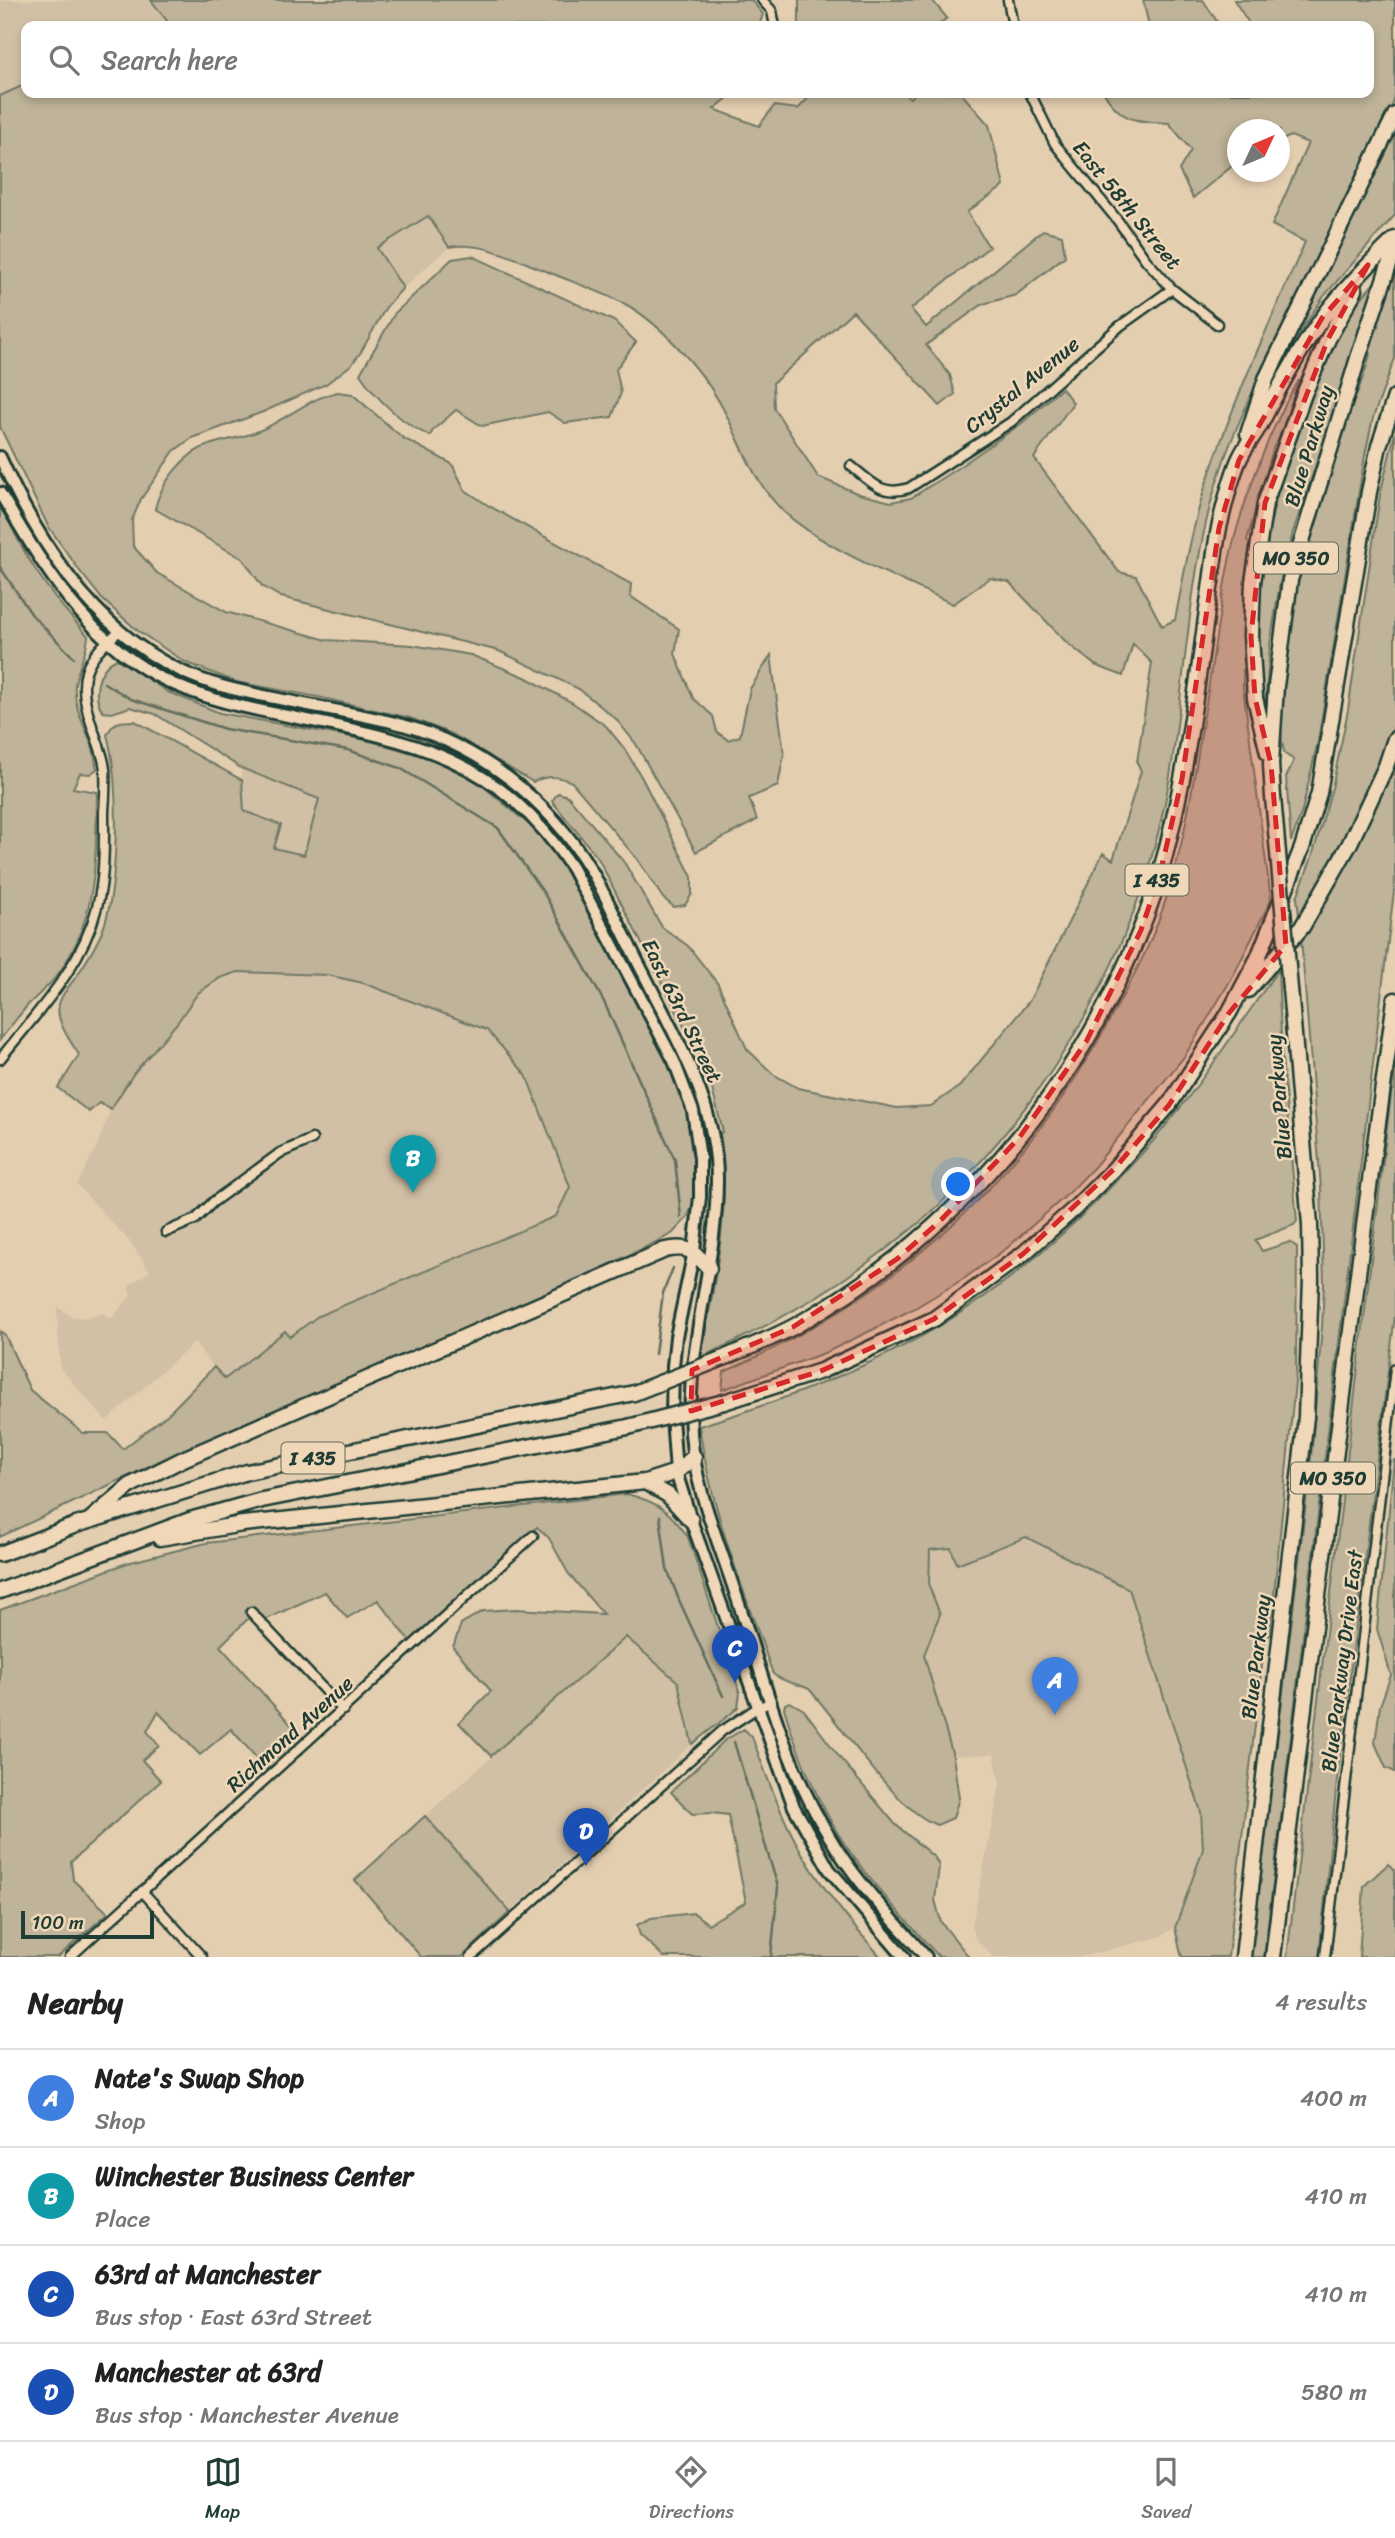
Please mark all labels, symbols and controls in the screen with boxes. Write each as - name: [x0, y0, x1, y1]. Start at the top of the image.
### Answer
- search box: [21, 21, 1374, 98]
- text: Search here: [101, 37, 238, 83]
- icon: search: [45, 41, 83, 79]
- north arrow: [1227, 119, 1290, 182]
- street label: East 58th Street: [1062, 131, 1192, 279]
- street label: Crystal Avenue: [956, 326, 1089, 444]
- street label: Blue Parkway: [1273, 380, 1346, 511]
- road number: MO 350: [1254, 542, 1338, 573]
- road number: I 435: [1126, 864, 1188, 895]
- street label: East 63rd Street: [631, 932, 733, 1090]
- street label: Blue Parkway: [1255, 1033, 1303, 1161]
- pin: B: [390, 1135, 436, 1193]
- your location: [941, 1167, 975, 1201]
- road number: I 435: [282, 1442, 344, 1474]
- road number: MO 350: [1291, 1462, 1375, 1494]
- street label: Blue Parkway Drive East: [1310, 1546, 1375, 1774]
- street label: Blue Parkway: [1230, 1592, 1283, 1722]
- pin: C: [712, 1625, 758, 1683]
- pin: A: [1032, 1657, 1078, 1715]
- street label: Richmond Avenue: [217, 1666, 363, 1802]
- pin: D: [563, 1808, 609, 1866]
- text: 100 m: [32, 1906, 84, 1939]
- scale bar: [21, 1908, 154, 1940]
- text: Nearby: [28, 1976, 123, 2030]
- text: 4 results: [1275, 1982, 1367, 2023]
- text: Nate's Swap Shop: [95, 2055, 304, 2101]
- text: A: [43, 2078, 59, 2119]
- text: 400 m: [1300, 2078, 1367, 2119]
- text: Shop: [95, 2101, 145, 2142]
- text: Winchester Business Center: [95, 2153, 413, 2199]
- text: B: [44, 2176, 58, 2217]
- text: 410 m: [1305, 2176, 1367, 2217]
- text: Place: [95, 2199, 150, 2240]
- text: 63rd at Manchester: [95, 2251, 320, 2297]
- text: C: [44, 2274, 58, 2315]
- text: 410 m: [1305, 2274, 1367, 2315]
- text: Bus stop · East 63rd Street: [95, 2297, 372, 2338]
- text: Manchester at 63rd: [95, 2349, 321, 2395]
- text: D: [44, 2372, 58, 2413]
- text: 580 m: [1301, 2372, 1367, 2413]
- text: Bus stop · Manchester Avenue: [95, 2395, 399, 2436]
- tab: Map: [204, 2453, 242, 2528]
- tab: Directions: [649, 2453, 734, 2528]
- tab: Saved: [1141, 2453, 1191, 2528]

